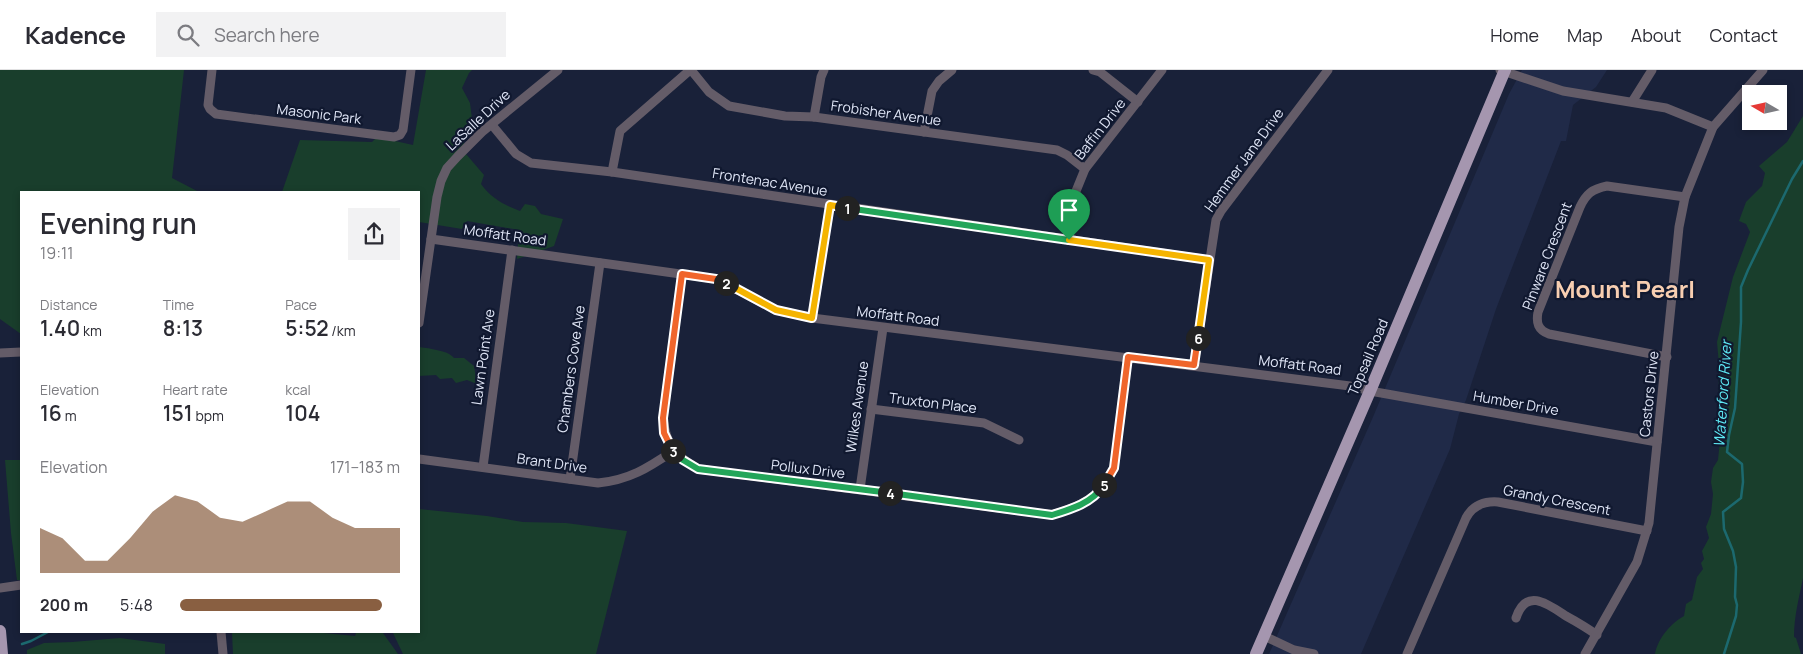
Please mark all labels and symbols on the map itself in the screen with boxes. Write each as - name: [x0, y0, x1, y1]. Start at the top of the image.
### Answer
- street label: LaSalle Drive: [441, 85, 514, 154]
- north arrow: [1742, 85, 1788, 130]
- street label: Baffin Drive: [1070, 94, 1130, 163]
- street label: Frobisher Avenue: [830, 95, 943, 130]
- street label: Masonic Park: [276, 99, 364, 128]
- street label: Hemmer Jane Drive: [1200, 104, 1288, 215]
- street label: Frontenac Avenue: [711, 163, 829, 200]
- pin: [1048, 189, 1090, 240]
- pin: 1: [834, 196, 860, 220]
- street label: Pinware Crescent: [1517, 199, 1576, 312]
- street label: Moffatt Road: [463, 219, 548, 250]
- pin: 2: [714, 270, 738, 296]
- district label: Mount Pearl: [1555, 272, 1695, 305]
- street label: Moffatt Road: [856, 301, 941, 330]
- street label: Chambers Cove Ave: [552, 304, 589, 434]
- street label: Lawn Point Ave: [466, 308, 499, 406]
- street label: Topsail Road: [1343, 316, 1392, 398]
- pin: 6: [1186, 326, 1210, 350]
- water label: Waterford River: [1708, 337, 1737, 448]
- street label: Moffatt Road: [1258, 350, 1343, 379]
- street label: Castors Drive: [1635, 350, 1662, 438]
- street label: Wilkes Avenue: [841, 360, 872, 454]
- street label: Humber Drive: [1472, 386, 1560, 419]
- street label: Truxton Place: [888, 388, 978, 417]
- pin: 3: [660, 438, 686, 464]
- street label: Brant Drive: [516, 448, 588, 477]
- street label: Pollux Drive: [770, 455, 846, 482]
- pin: 5: [1092, 472, 1116, 498]
- pin: 4: [878, 480, 902, 506]
- street label: Grandy Crescent: [1502, 480, 1613, 519]

